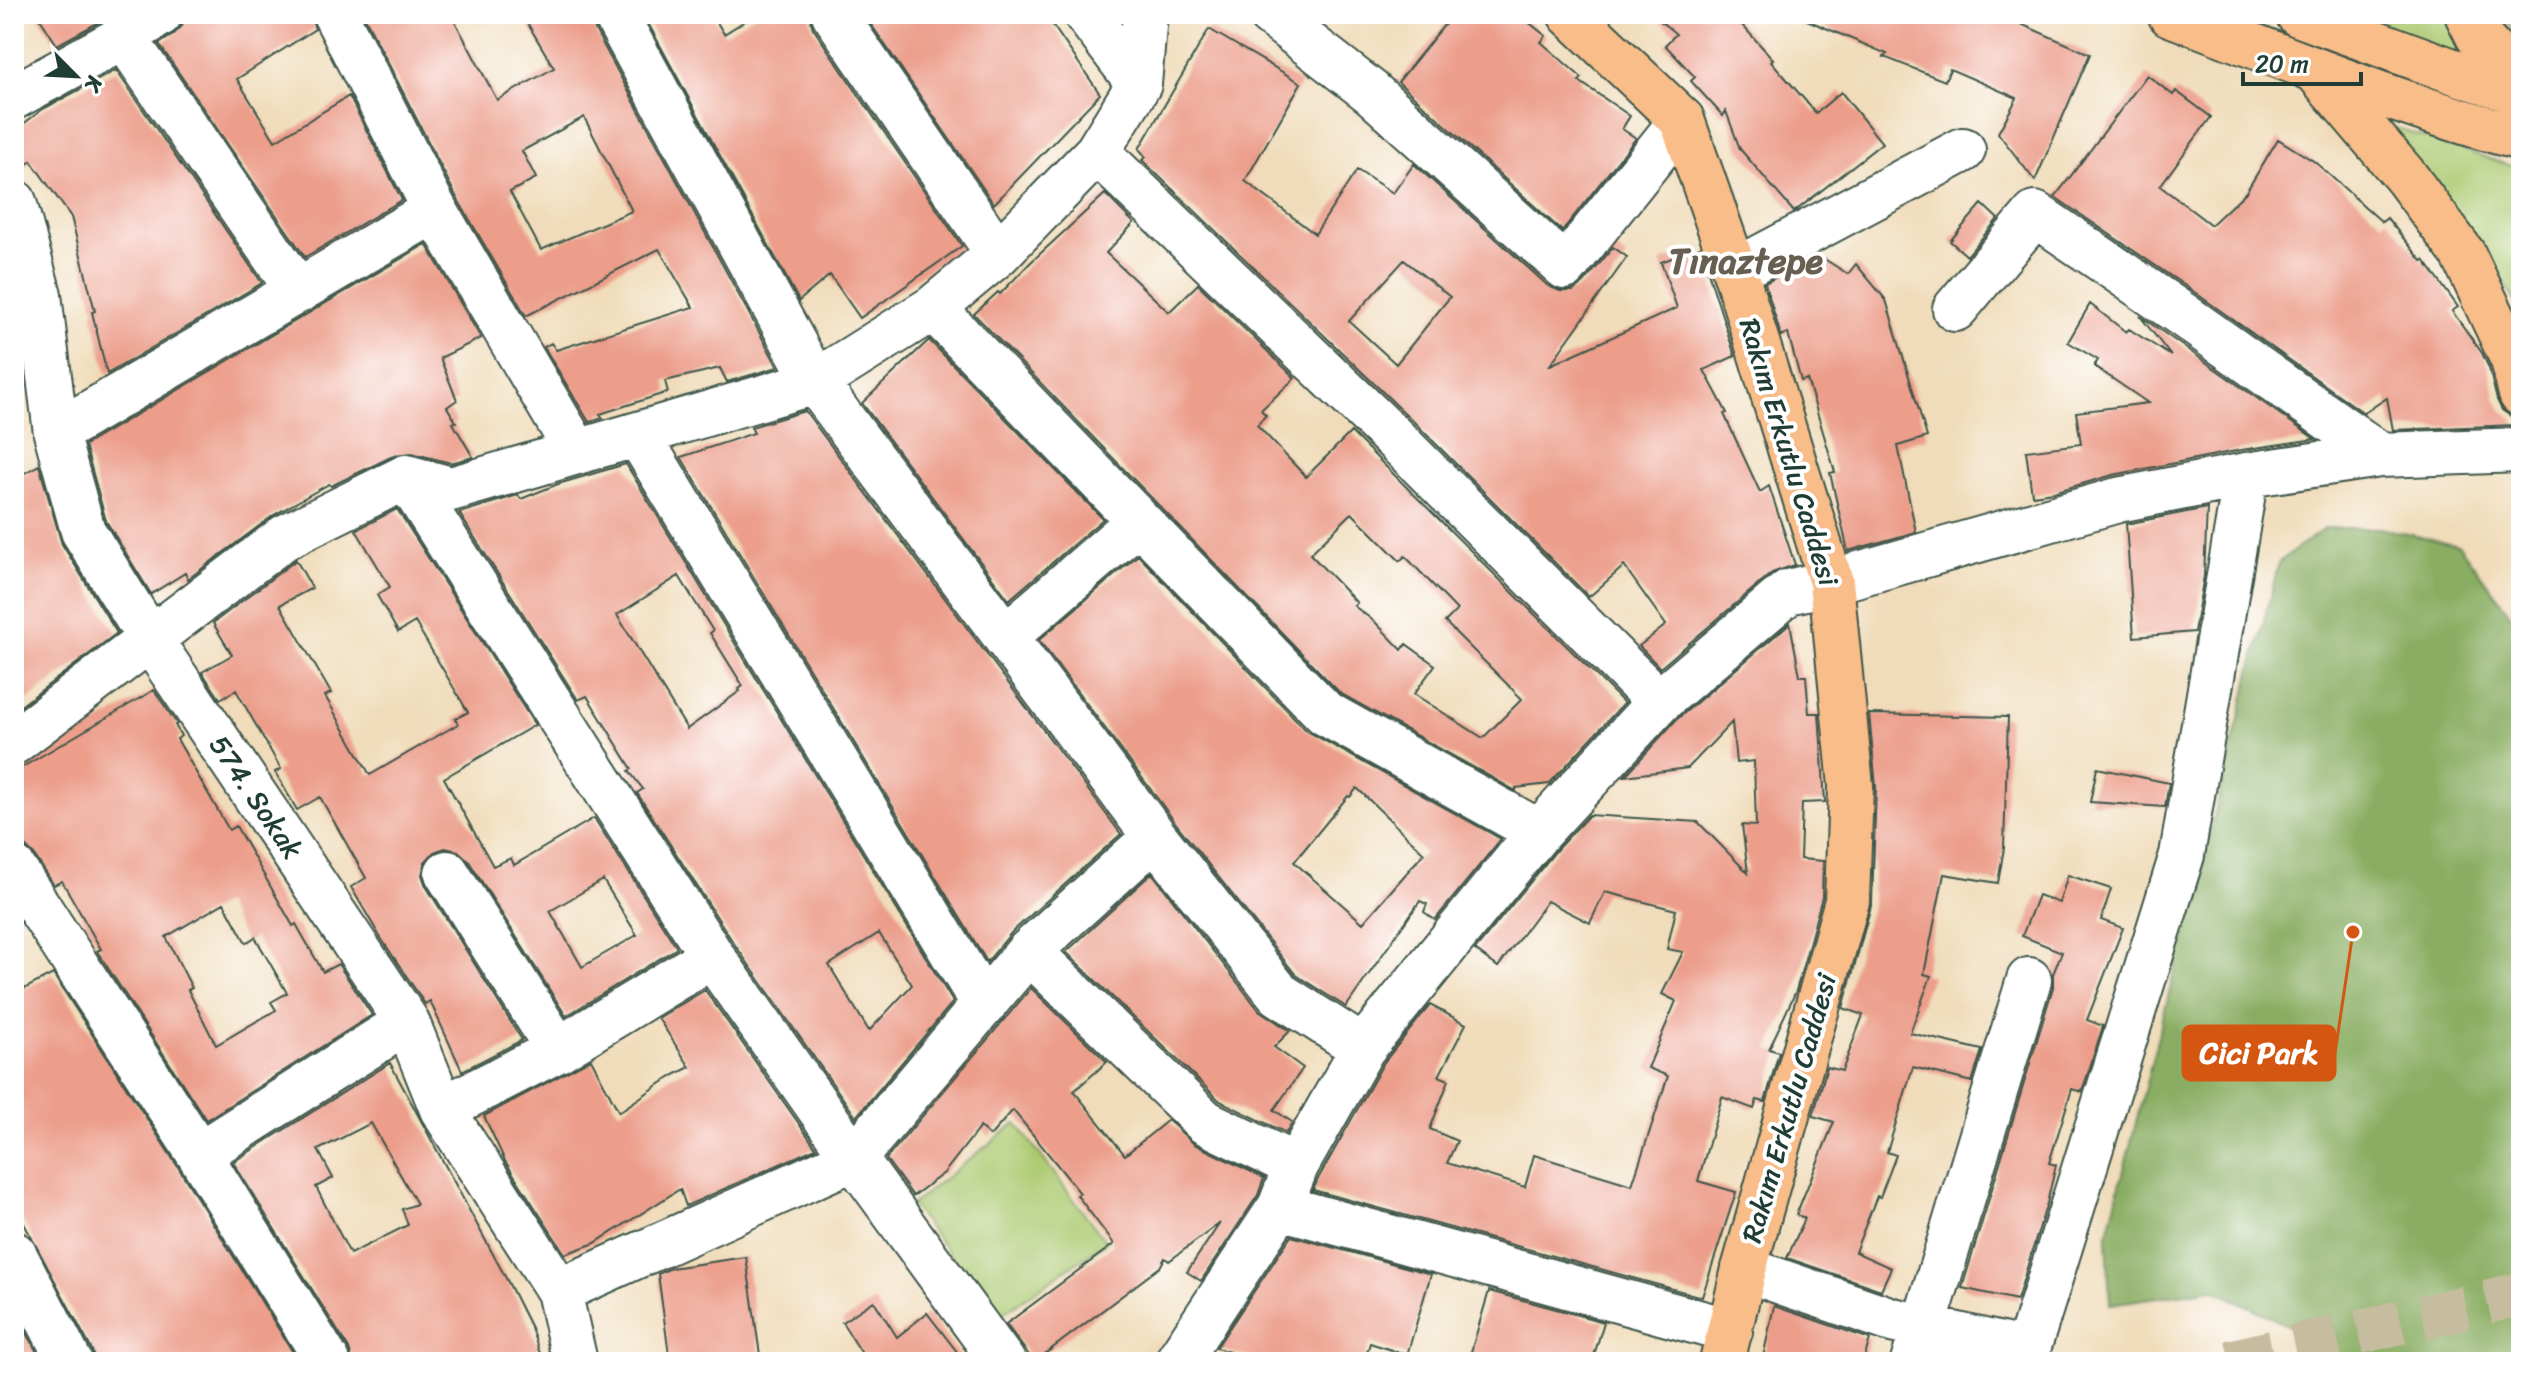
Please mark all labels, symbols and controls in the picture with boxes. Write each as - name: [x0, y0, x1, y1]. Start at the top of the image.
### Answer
- north arrow: [36, 36, 116, 116]
- scale bar: [2243, 36, 2361, 86]
- text: 20 m: [2255, 43, 2309, 85]
- text: K: [73, 69, 115, 99]
- district label: Tınaztepe: [1669, 229, 1824, 293]
- street label: Rakım Erkutlu Caddesi: [1725, 312, 1853, 593]
- street label: 574. Sokak: [196, 724, 316, 870]
- street label: Rakım Erkutlu Caddesi: [1727, 966, 1851, 1248]
- callout: Cici Park: [2183, 1026, 2335, 1080]
- text: Cici Park: [2199, 1026, 2319, 1080]

